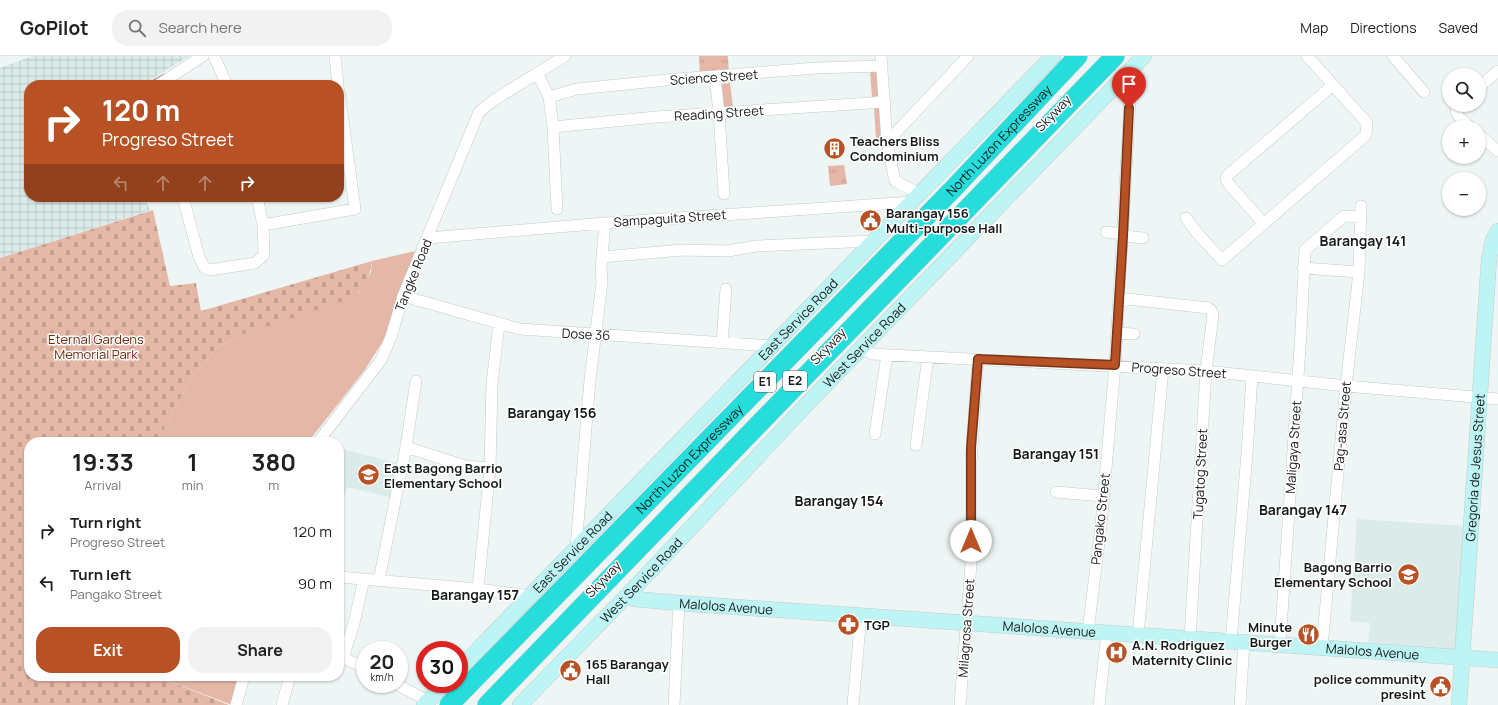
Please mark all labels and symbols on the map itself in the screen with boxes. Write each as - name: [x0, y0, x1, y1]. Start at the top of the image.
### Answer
- street label: Science Street: [669, 65, 759, 89]
- pin: [1112, 67, 1146, 108]
- street label: North Luzon Expressway: [942, 81, 1056, 200]
- street label: Skyway: [1031, 91, 1075, 135]
- street label: Reading Street: [674, 101, 764, 125]
- place label: Teachers Bliss Condominium: [850, 132, 940, 165]
- building icon: Teachers Bliss Condominium: [821, 135, 847, 161]
- place label: Barangay 156 Multi-purpose Hall: [886, 204, 1002, 237]
- street label: Sampaguita Street: [613, 205, 727, 231]
- public building icon: Barangay 156 Multi-purpose Hall: [857, 207, 883, 233]
- district label: Barangay 141: [1320, 231, 1406, 250]
- street label: Tangke Road: [390, 236, 436, 314]
- street label: East Service Road: [754, 274, 842, 364]
- street label: West Service Road: [819, 299, 909, 391]
- street label: Dose 36: [561, 324, 611, 344]
- street label: Skyway: [806, 324, 850, 368]
- park label: Eternal Gardens Memorial Park: [48, 330, 144, 363]
- street label: Progreso Street: [1131, 358, 1227, 382]
- road number: E2: [783, 371, 807, 391]
- road number: E1: [754, 372, 776, 392]
- street label: Pag-asa Street: [1329, 380, 1355, 472]
- street label: Gregoria de Jesus Street: [1461, 393, 1489, 542]
- street label: North Luzon Expressway: [632, 400, 747, 518]
- street label: Maligaya Street: [1281, 400, 1305, 494]
- district label: Barangay 156: [507, 403, 597, 422]
- street label: Tugatog Street: [1189, 428, 1211, 520]
- district label: Barangay 151: [1013, 444, 1099, 463]
- place label: East Bagong Barrio Elementary School: [384, 459, 503, 492]
- school or university icon: East Bagong Barrio Elementary School: [355, 462, 381, 488]
- street label: Pangako Street: [1086, 472, 1114, 566]
- district label: Barangay 154: [795, 491, 883, 510]
- district label: Barangay 147: [1259, 500, 1347, 519]
- street label: East Service Road: [529, 507, 616, 597]
- position arrow: [950, 520, 992, 562]
- street label: West Service Road: [596, 534, 686, 627]
- street label: Skyway: [581, 557, 625, 601]
- place label: Bagong Barrio Elementary School: [1274, 558, 1392, 591]
- school or university icon: Bagong Barrio Elementary School: [1395, 561, 1421, 587]
- street label: Milagrosa Street: [954, 578, 978, 678]
- district label: Barangay 157: [431, 585, 519, 604]
- street label: Malolos Avenue: [679, 594, 774, 619]
- pharmacy icon: TGP: [835, 612, 861, 638]
- place label: TGP: [864, 616, 890, 634]
- street label: Malolos Avenue: [1002, 617, 1097, 641]
- place label: Minute Burger: [1248, 618, 1292, 651]
- restaurant icon: Minute Burger: [1295, 621, 1321, 647]
- place label: A.N. Rodriguez Maternity Clinic: [1132, 636, 1233, 669]
- hospital icon: A.N. Rodriguez Maternity Clinic: [1104, 639, 1130, 665]
- street label: Malolos Avenue: [1325, 639, 1420, 664]
- speed limit sign: 30: [416, 641, 468, 693]
- place label: 165 Barangay Hall: [586, 655, 669, 688]
- public building icon: 165 Barangay Hall: [558, 658, 584, 684]
- place label: police community presint: [1314, 670, 1427, 703]
- public building icon: police community presint: [1428, 673, 1454, 699]

